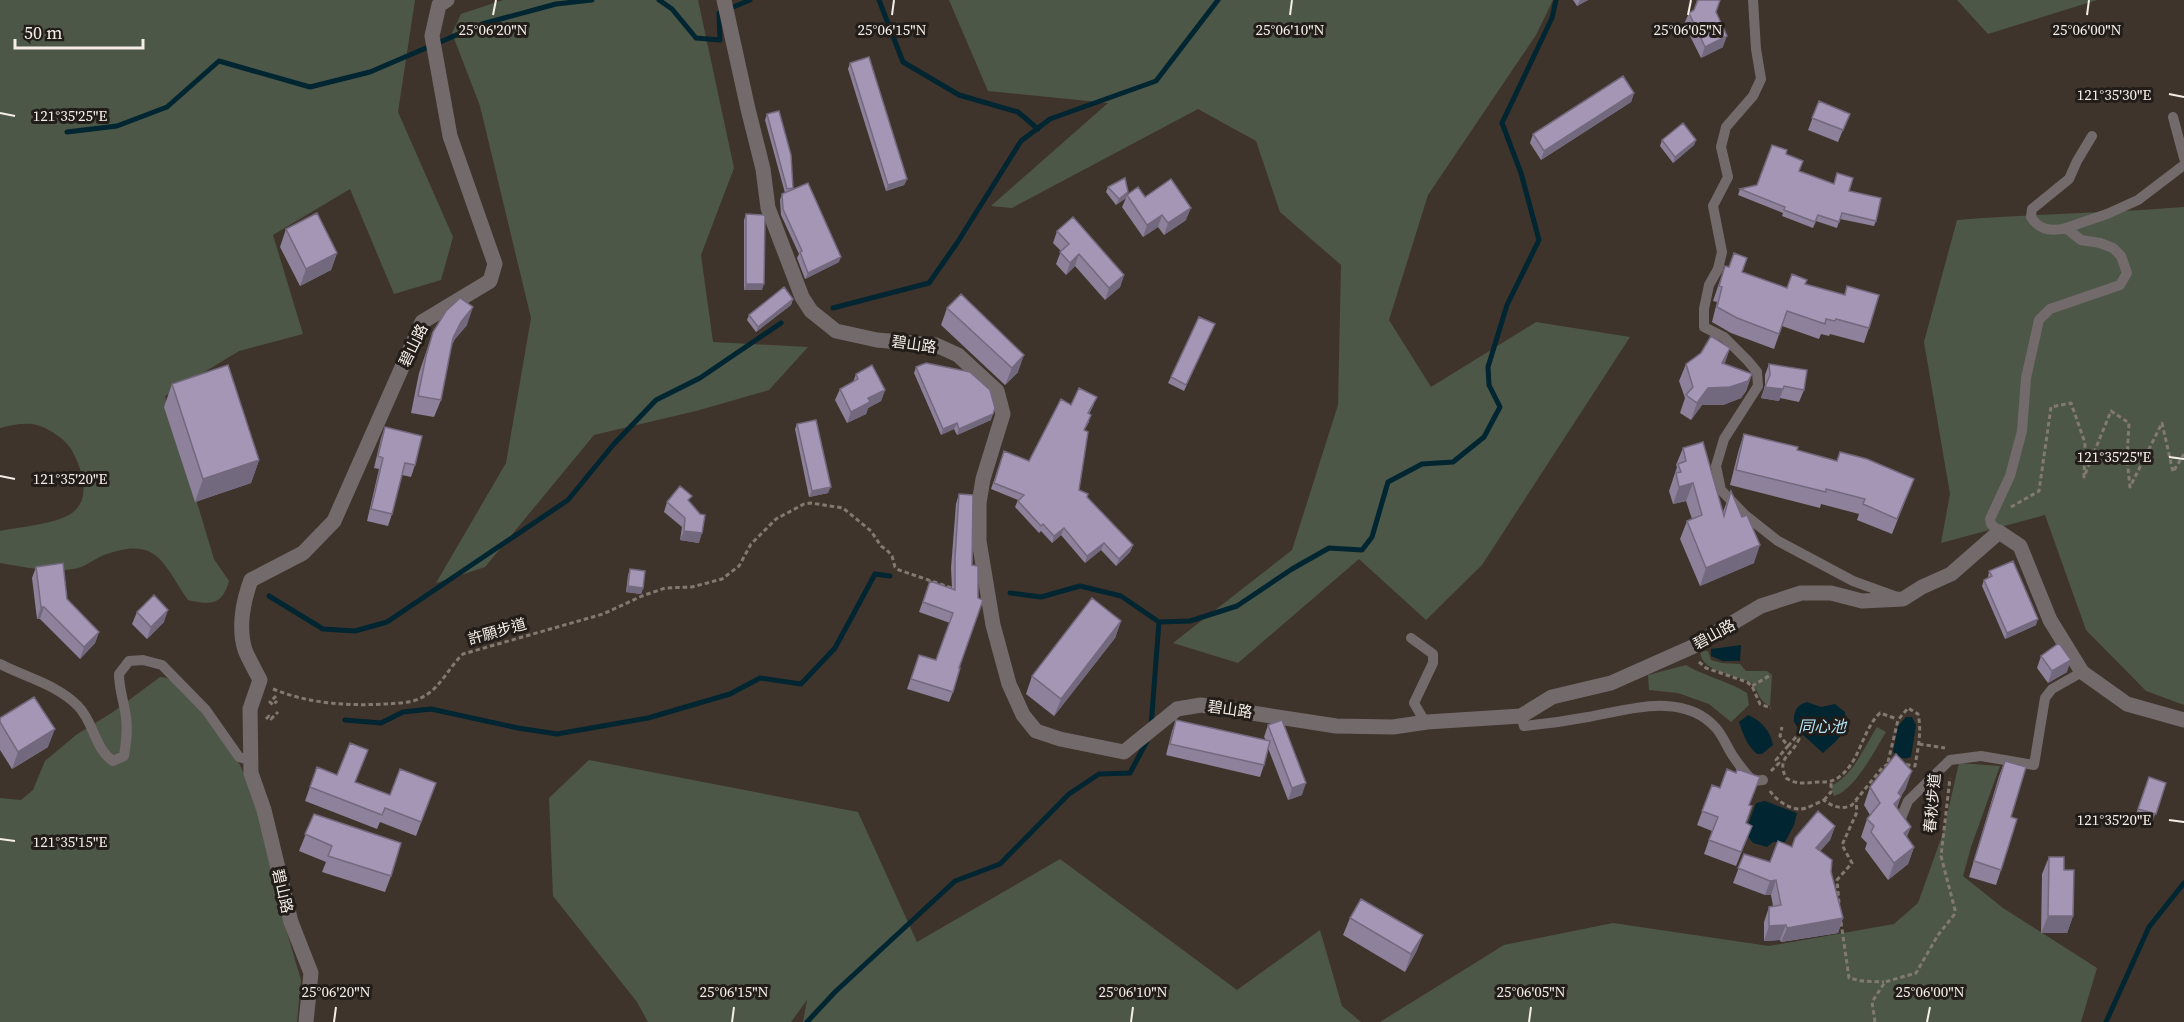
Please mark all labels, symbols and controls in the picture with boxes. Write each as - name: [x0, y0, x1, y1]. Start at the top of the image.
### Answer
- scale bar: [15, 12, 142, 50]
- text: 25°06'20"N: [458, 19, 528, 40]
- text: 25°06'15"N: [857, 19, 927, 40]
- text: 25°06'10"N: [1255, 19, 1325, 40]
- text: 25°06'05"N: [1653, 19, 1723, 40]
- text: 25°06'00"N: [2052, 19, 2122, 40]
- text: 50 m: [24, 20, 62, 45]
- text: 121°35'30"E: [2077, 84, 2151, 105]
- text: 121°35'25"E: [33, 105, 107, 126]
- street label: 碧山路: [394, 320, 432, 370]
- street label: 碧山路: [890, 330, 938, 358]
- text: 121°35'25"E: [2077, 446, 2151, 467]
- text: 121°35'20"E: [33, 468, 107, 489]
- street label: 許願步道: [465, 613, 529, 649]
- street label: 碧山路: [1689, 614, 1739, 654]
- street label: 碧山路: [1206, 695, 1254, 723]
- water label: 同心池: [1798, 715, 1848, 737]
- street label: 春秋步道: [1919, 772, 1945, 834]
- text: 121°35'20"E: [2077, 809, 2151, 830]
- text: 121°35'15"E: [33, 831, 107, 852]
- street label: 碧山路: [268, 867, 298, 915]
- text: 25°06'20"N: [301, 981, 371, 1002]
- text: 25°06'15"N: [699, 981, 769, 1002]
- text: 25°06'10"N: [1098, 981, 1168, 1002]
- text: 25°06'05"N: [1496, 981, 1566, 1002]
- text: 25°06'00"N: [1895, 981, 1965, 1002]

